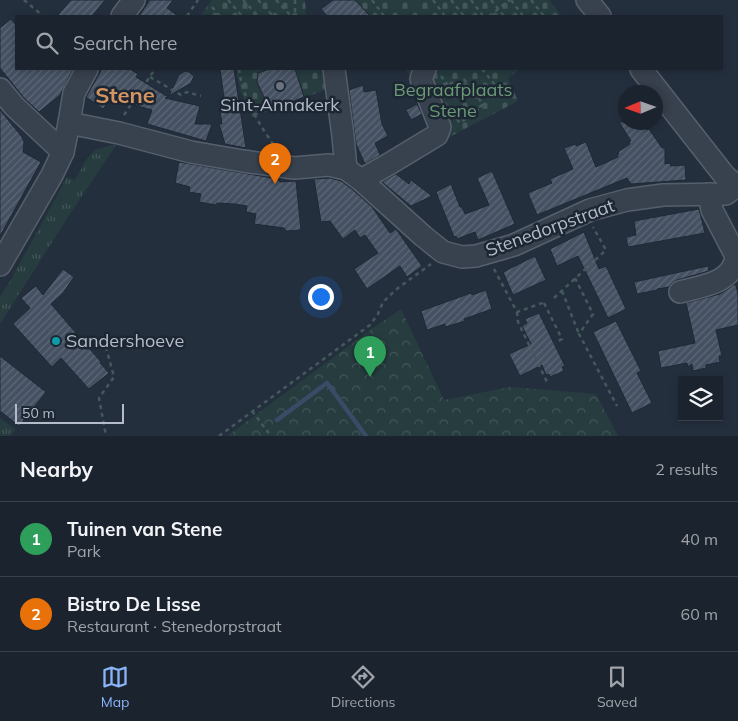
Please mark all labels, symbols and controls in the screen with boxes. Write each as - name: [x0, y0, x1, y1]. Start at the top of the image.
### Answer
- search box: [15, 15, 723, 70]
- icon: search: [33, 29, 61, 57]
- text: Search here: [73, 31, 177, 55]
- park label: Begraafplaats Stene: [394, 78, 513, 122]
- marker: Sint-Annakerk: [274, 80, 286, 92]
- district label: Stene: [95, 81, 155, 109]
- north arrow: [618, 85, 663, 130]
- place label: Sint-Annakerk: [220, 93, 340, 116]
- pin: 2: [259, 143, 291, 184]
- street label: Stenedorpstraat: [482, 194, 617, 261]
- your location: [308, 284, 334, 310]
- place label: Sandershoeve: [66, 329, 184, 352]
- marker: Sandershoeve: [50, 335, 62, 347]
- pin: 1: [354, 336, 386, 377]
- map controls: [678, 376, 723, 421]
- button: layers: [678, 376, 723, 421]
- scale bar: [15, 401, 124, 424]
- text: 50 m: [22, 404, 55, 422]
- text: Nearby: [20, 456, 93, 482]
- text: 2 results: [655, 459, 718, 479]
- text: Tuinen van Stene: [67, 517, 222, 541]
- text: 1: [31, 529, 41, 549]
- text: 40 m: [681, 529, 718, 549]
- text: Park: [67, 541, 101, 561]
- text: Bistro De Lisse: [67, 592, 201, 616]
- text: 2: [31, 604, 41, 624]
- text: 60 m: [681, 604, 718, 624]
- text: Restaurant · Stenedorpstraat: [67, 616, 282, 636]
- tab: Map: [101, 663, 129, 711]
- tab: Directions: [331, 663, 396, 711]
- tab: Saved: [597, 663, 637, 711]

